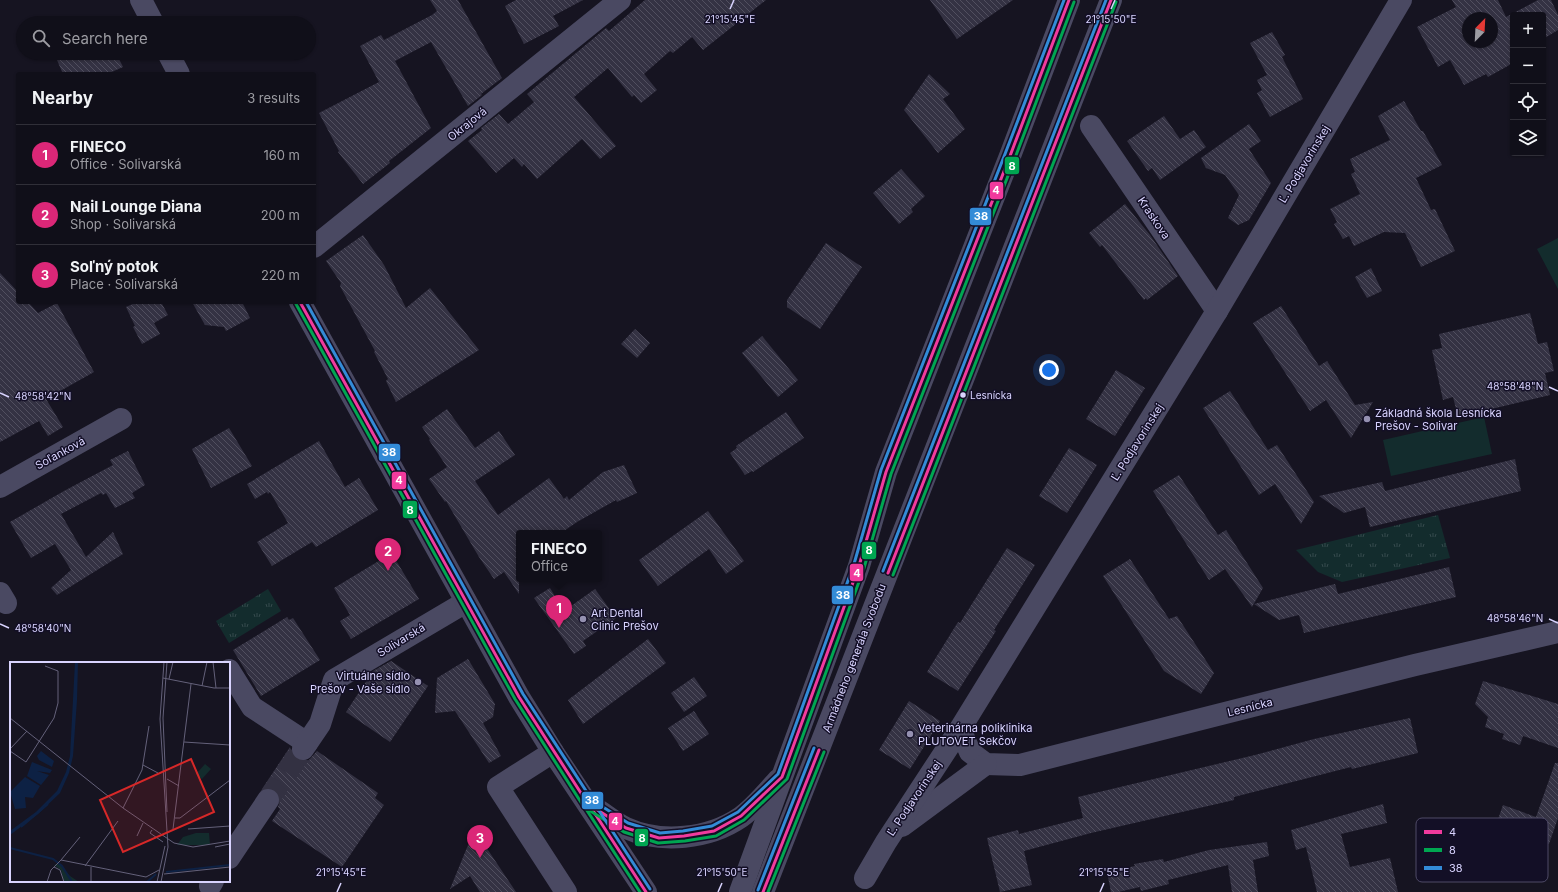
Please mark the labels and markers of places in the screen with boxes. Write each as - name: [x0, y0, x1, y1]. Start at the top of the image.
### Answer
- place label: Lesnícka: [970, 389, 1012, 401]
- marker: Lesnícka: [958, 390, 968, 400]
- place label: Základná škola Lesnícka Prešov - Solivar: [1375, 406, 1502, 433]
- marker: Základná škola Lesnícka Prešov - Solivar: [1362, 414, 1372, 424]
- pin: 2: [375, 538, 401, 571]
- pin: 1: [546, 595, 572, 628]
- place label: Art Dental Clinic Prešov: [591, 606, 659, 633]
- marker: Art Dental Clinic Prešov: [578, 614, 588, 624]
- place label: Virtuálne sídlo Prešov - Vaše sídlo: [310, 669, 410, 696]
- marker: Virtuálne sídlo Prešov - Vaše sídlo: [413, 677, 423, 687]
- place label: Veterinárna poliklinika PLUTOVET Sekčov: [918, 721, 1033, 748]
- marker: Veterinárna poliklinika PLUTOVET Sekčov: [905, 729, 915, 739]
- pin: 3: [467, 825, 493, 858]

